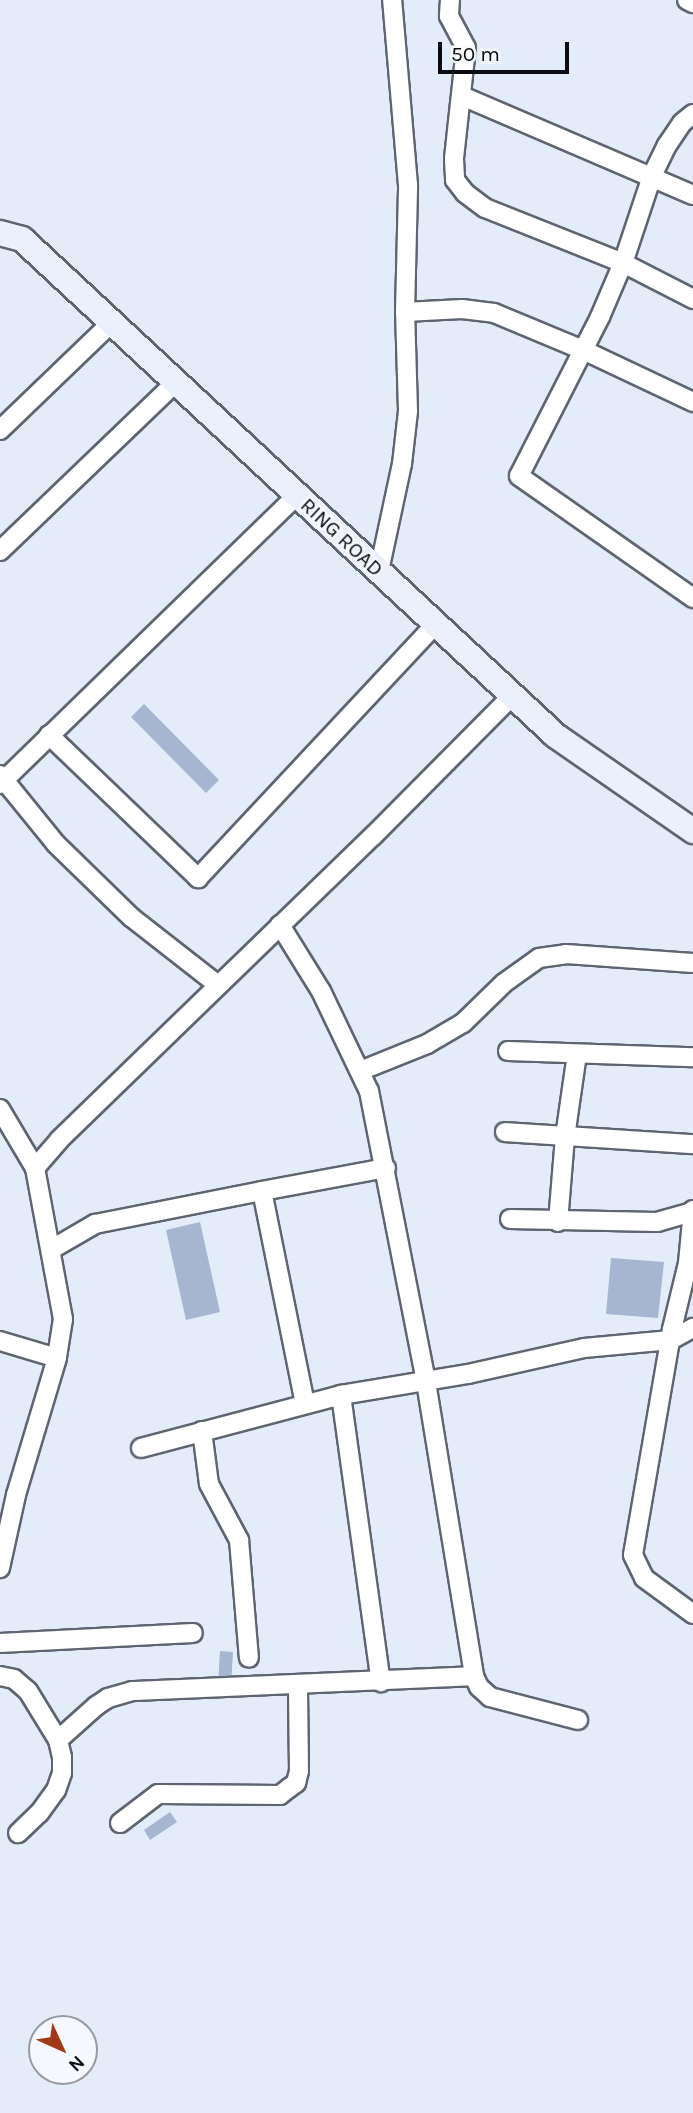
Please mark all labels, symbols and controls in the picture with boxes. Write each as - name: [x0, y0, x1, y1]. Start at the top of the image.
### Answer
- scale bar: [441, 28, 572, 72]
- text: 50 m: [451, 42, 500, 66]
- street label: RING ROAD: [295, 492, 389, 582]
- north arrow: [28, 2015, 98, 2085]
- text: N: [64, 2051, 89, 2076]

